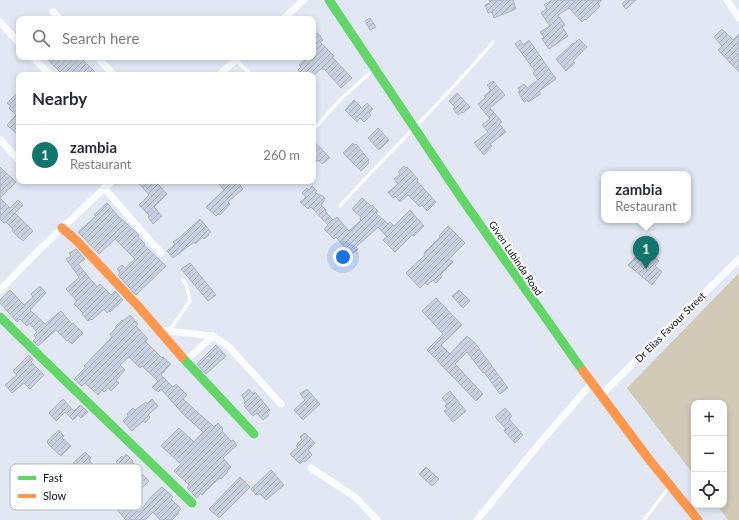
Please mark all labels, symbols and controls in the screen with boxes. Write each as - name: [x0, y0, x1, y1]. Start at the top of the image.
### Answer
- search box: [16, 16, 316, 60]
- icon: search: [30, 27, 52, 49]
- text: Search here: [62, 29, 139, 47]
- text: Nearby: [32, 88, 87, 109]
- text: zambia: [70, 138, 117, 156]
- text: 1: [41, 147, 49, 163]
- text: 260 m: [263, 147, 300, 163]
- text: Restaurant: [70, 156, 132, 172]
- popup: [601, 171, 691, 223]
- text: zambia: [615, 180, 662, 198]
- text: Restaurant: [615, 198, 677, 214]
- street label: Given Lubinda Road: [487, 218, 545, 298]
- pin: 1: [633, 236, 659, 269]
- your location: [333, 247, 353, 267]
- street label: Dr Elias Favour Street: [632, 289, 708, 365]
- map controls: [691, 400, 727, 508]
- button: +: [691, 400, 727, 436]
- button: −: [691, 436, 727, 472]
- legend: [10, 464, 142, 510]
- text: Fast: [43, 471, 63, 484]
- button: locate: [691, 472, 727, 508]
- text: Slow: [43, 489, 67, 502]

